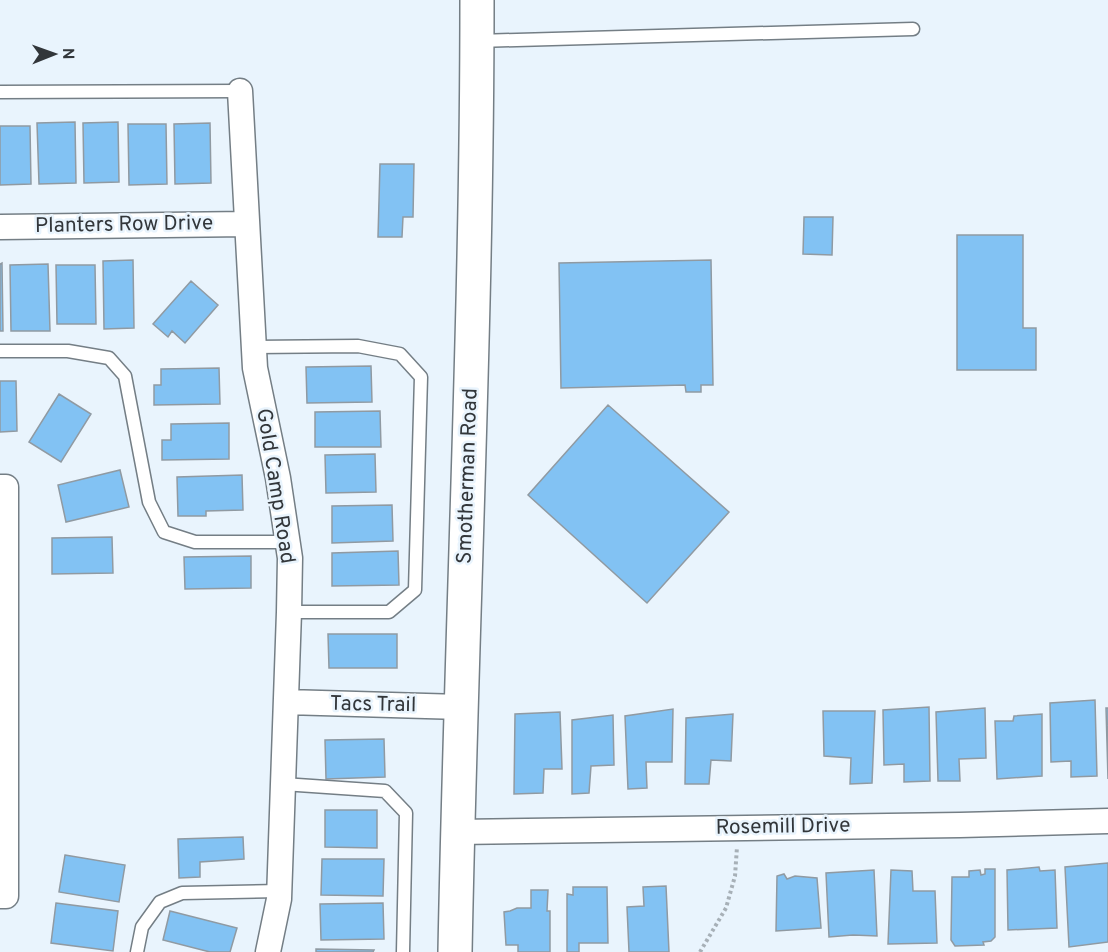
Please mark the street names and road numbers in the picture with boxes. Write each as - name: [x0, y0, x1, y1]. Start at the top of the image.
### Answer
- street label: Planters Row Drive: [35, 210, 213, 240]
- street label: Smotherman Road: [451, 388, 485, 564]
- street label: Gold Camp Road: [249, 406, 301, 566]
- street label: Tacs Trail: [330, 691, 416, 719]
- street label: Rosemill Drive: [715, 812, 851, 842]

